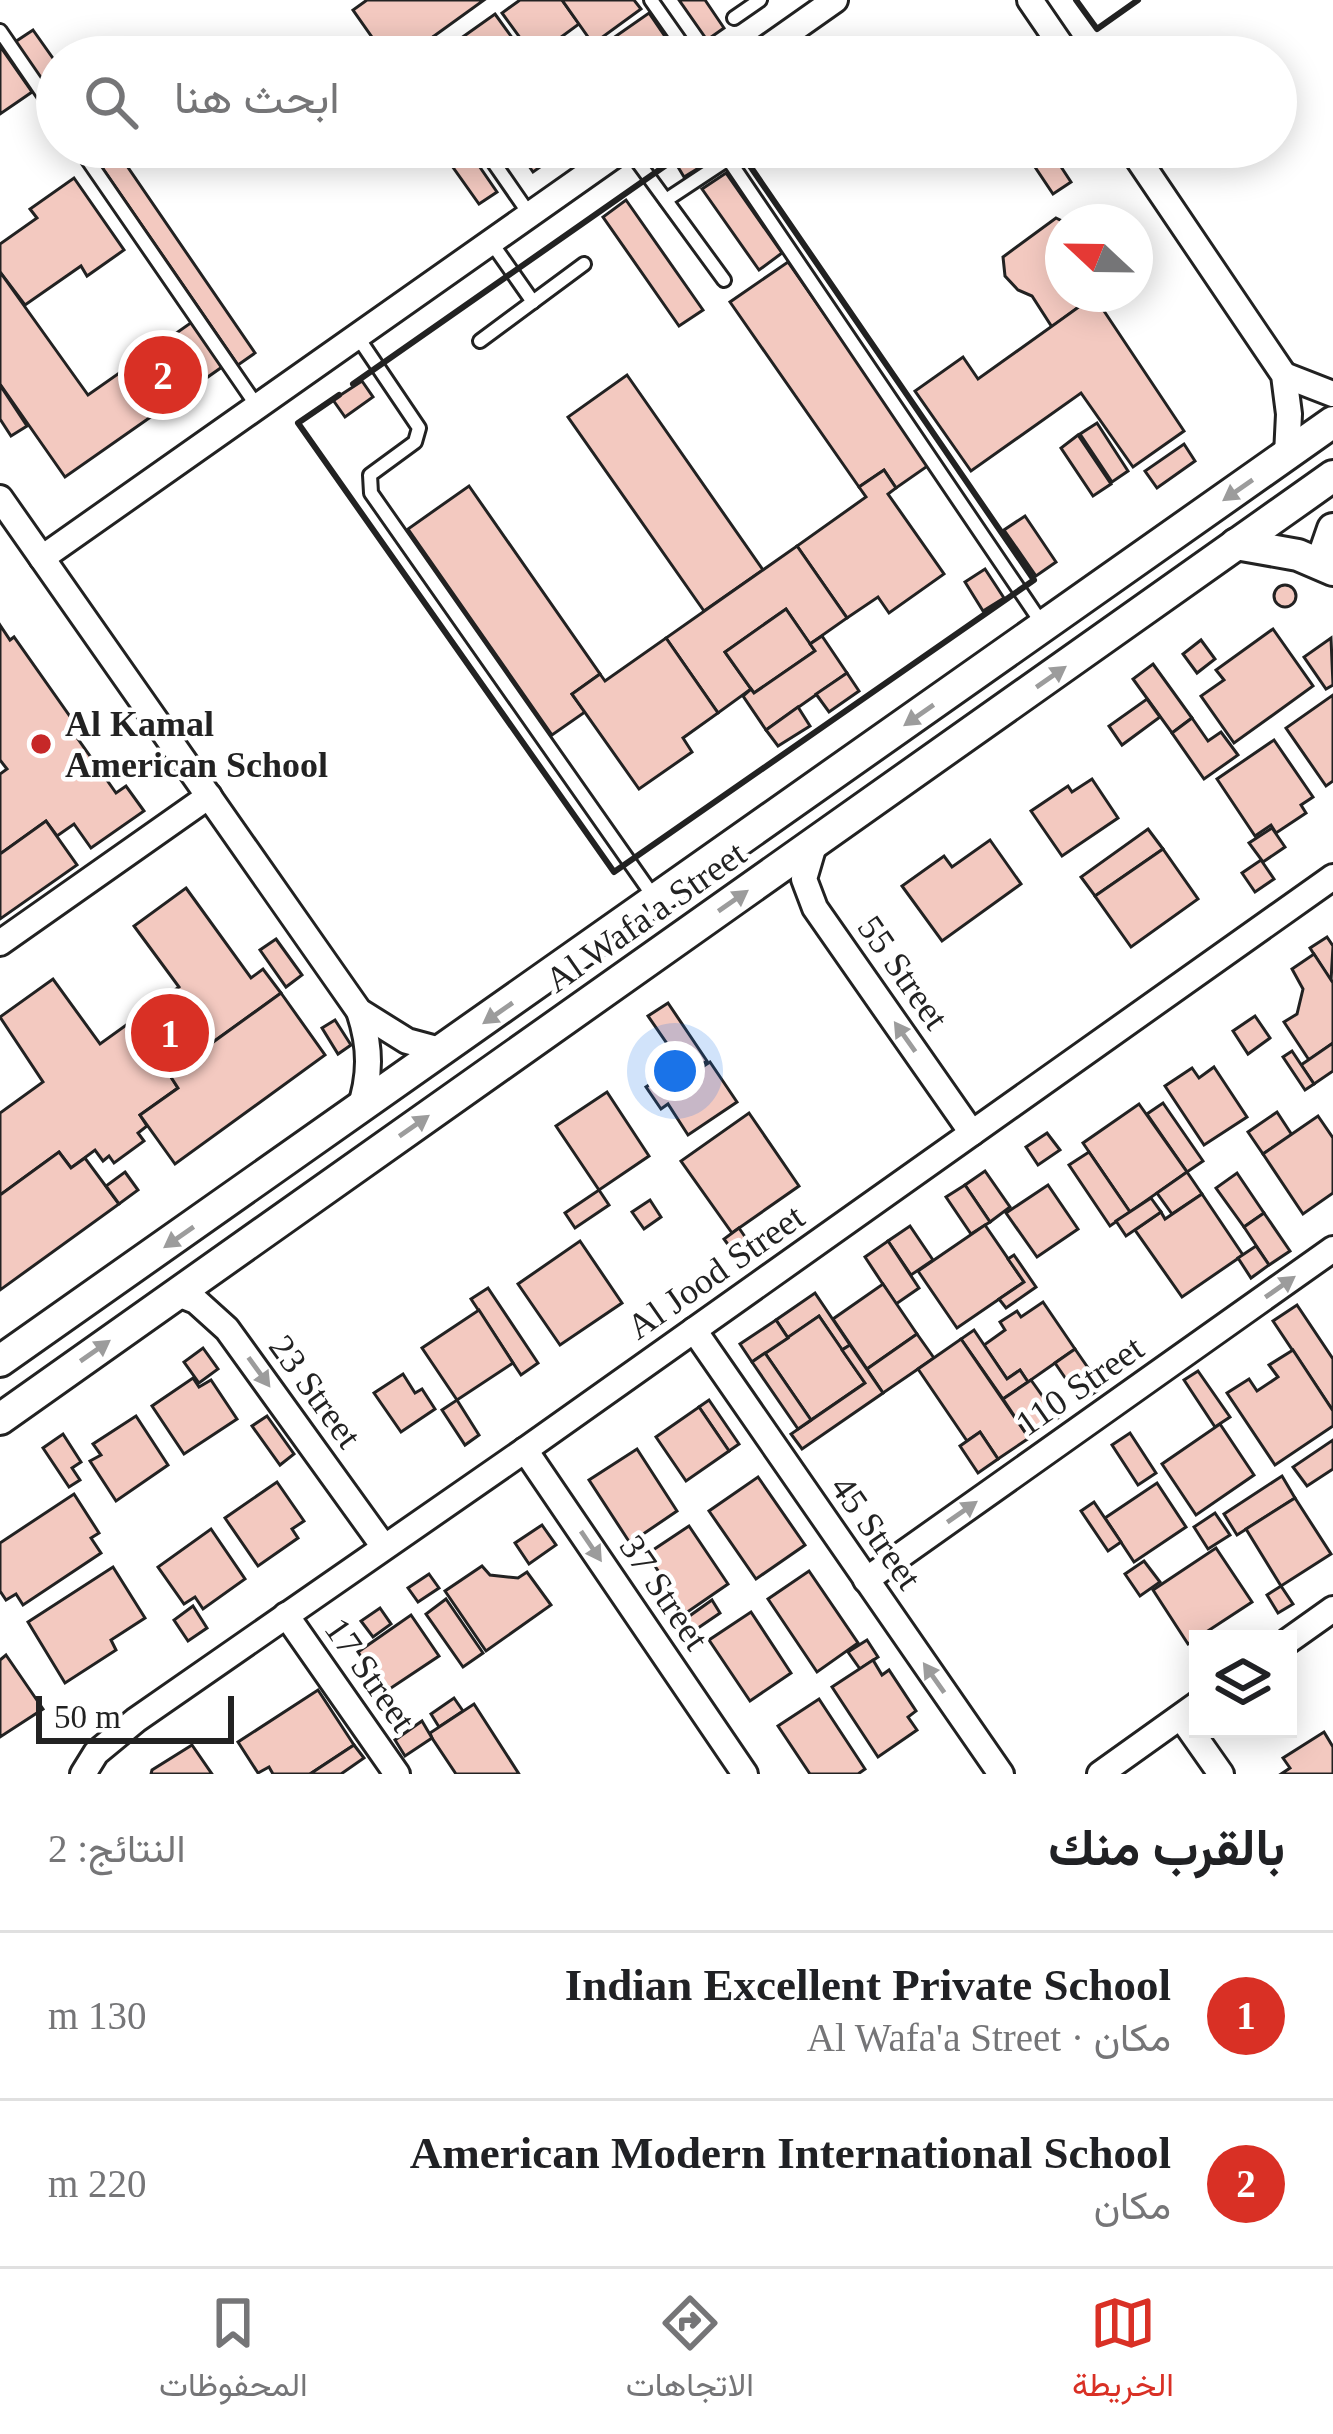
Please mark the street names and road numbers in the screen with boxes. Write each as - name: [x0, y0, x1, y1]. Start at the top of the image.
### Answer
- street label: Al Wafa'a Street: [538, 833, 753, 1001]
- street label: 55 Street: [850, 908, 957, 1037]
- street label: Al Jood Street: [620, 1196, 811, 1347]
- street label: 23 Street: [261, 1328, 369, 1456]
- street label: 110 Street: [1008, 1328, 1151, 1444]
- street label: 45 Street: [823, 1468, 930, 1597]
- street label: 37 Street: [612, 1528, 717, 1657]
- street label: 17 Street: [317, 1610, 424, 1739]

